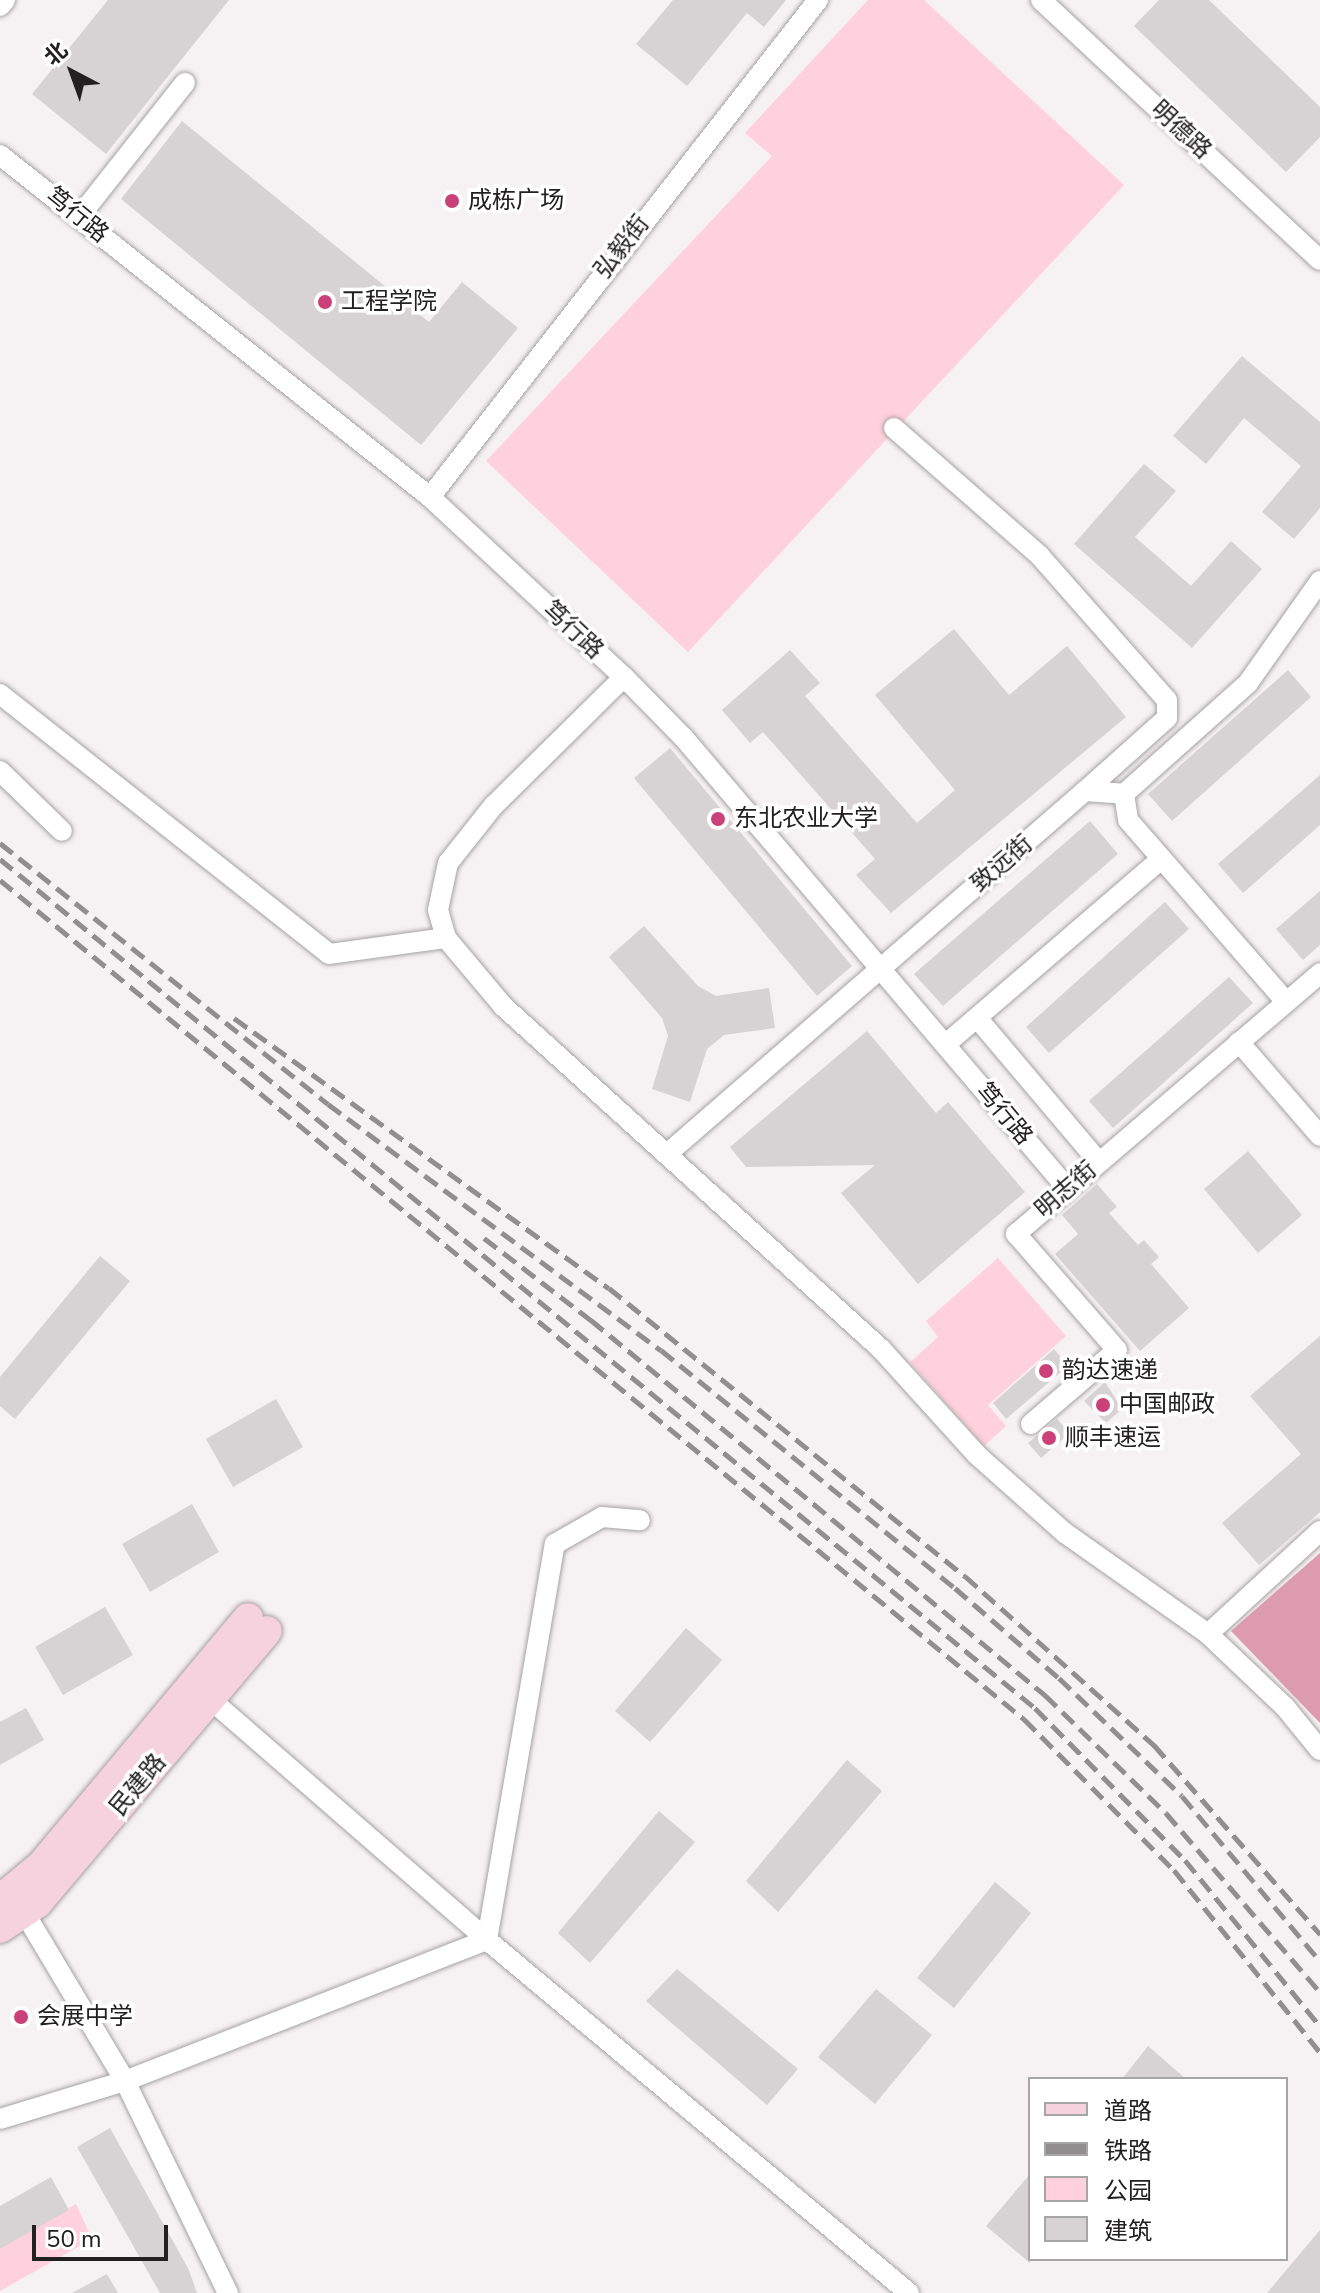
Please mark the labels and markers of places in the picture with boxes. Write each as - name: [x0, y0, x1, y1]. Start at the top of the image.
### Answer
- place label: 成栋广场: [468, 187, 564, 215]
- marker: 成栋广场: [443, 192, 461, 210]
- place label: 工程学院: [341, 288, 437, 316]
- marker: 工程学院: [316, 293, 334, 311]
- place label: 东北农业大学: [734, 805, 878, 833]
- marker: 东北农业大学: [709, 810, 727, 828]
- place label: 韵达速递: [1062, 1357, 1158, 1385]
- marker: 韵达速递: [1037, 1362, 1055, 1380]
- place label: 中国邮政: [1119, 1391, 1215, 1419]
- marker: 中国邮政: [1094, 1396, 1112, 1414]
- place label: 顺丰速运: [1065, 1424, 1161, 1452]
- marker: 顺丰速运: [1040, 1429, 1058, 1447]
- place label: 会展中学: [37, 2003, 133, 2031]
- marker: 会展中学: [12, 2008, 30, 2026]

